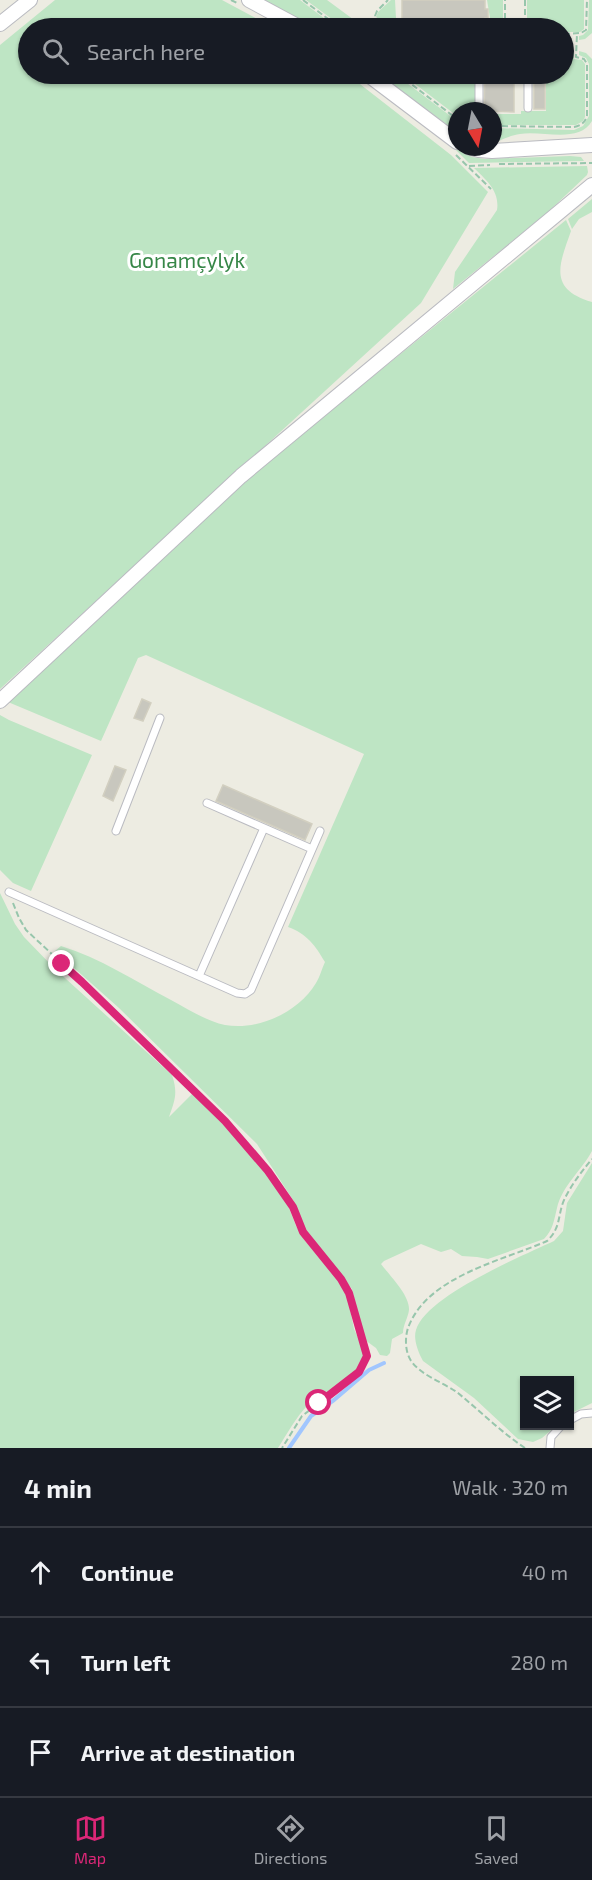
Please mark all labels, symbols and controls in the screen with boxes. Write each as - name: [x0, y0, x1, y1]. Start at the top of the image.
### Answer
- search box: [18, 18, 574, 84]
- icon: search: [39, 35, 72, 68]
- text: Search here: [87, 38, 205, 64]
- north arrow: [448, 102, 502, 156]
- park label: Gonamçylyk: [129, 247, 245, 274]
- route end: [48, 950, 74, 976]
- map controls: [520, 1376, 574, 1430]
- button: layers: [520, 1376, 574, 1430]
- route start: [305, 1389, 331, 1415]
- text: 4 min: [24, 1472, 92, 1503]
- text: Walk · 320 m: [452, 1475, 568, 1499]
- icon: ahead: [24, 1556, 57, 1589]
- text: Continue: [81, 1559, 174, 1585]
- text: 40 m: [522, 1560, 568, 1584]
- icon: left: [24, 1646, 57, 1679]
- text: Turn left: [81, 1649, 170, 1675]
- text: 280 m: [511, 1650, 568, 1674]
- icon: arrive: [24, 1736, 57, 1769]
- text: Arrive at destination: [81, 1739, 295, 1765]
- tab: Map: [74, 1812, 107, 1867]
- tab: Directions: [254, 1812, 327, 1867]
- tab: Saved: [475, 1812, 518, 1867]

